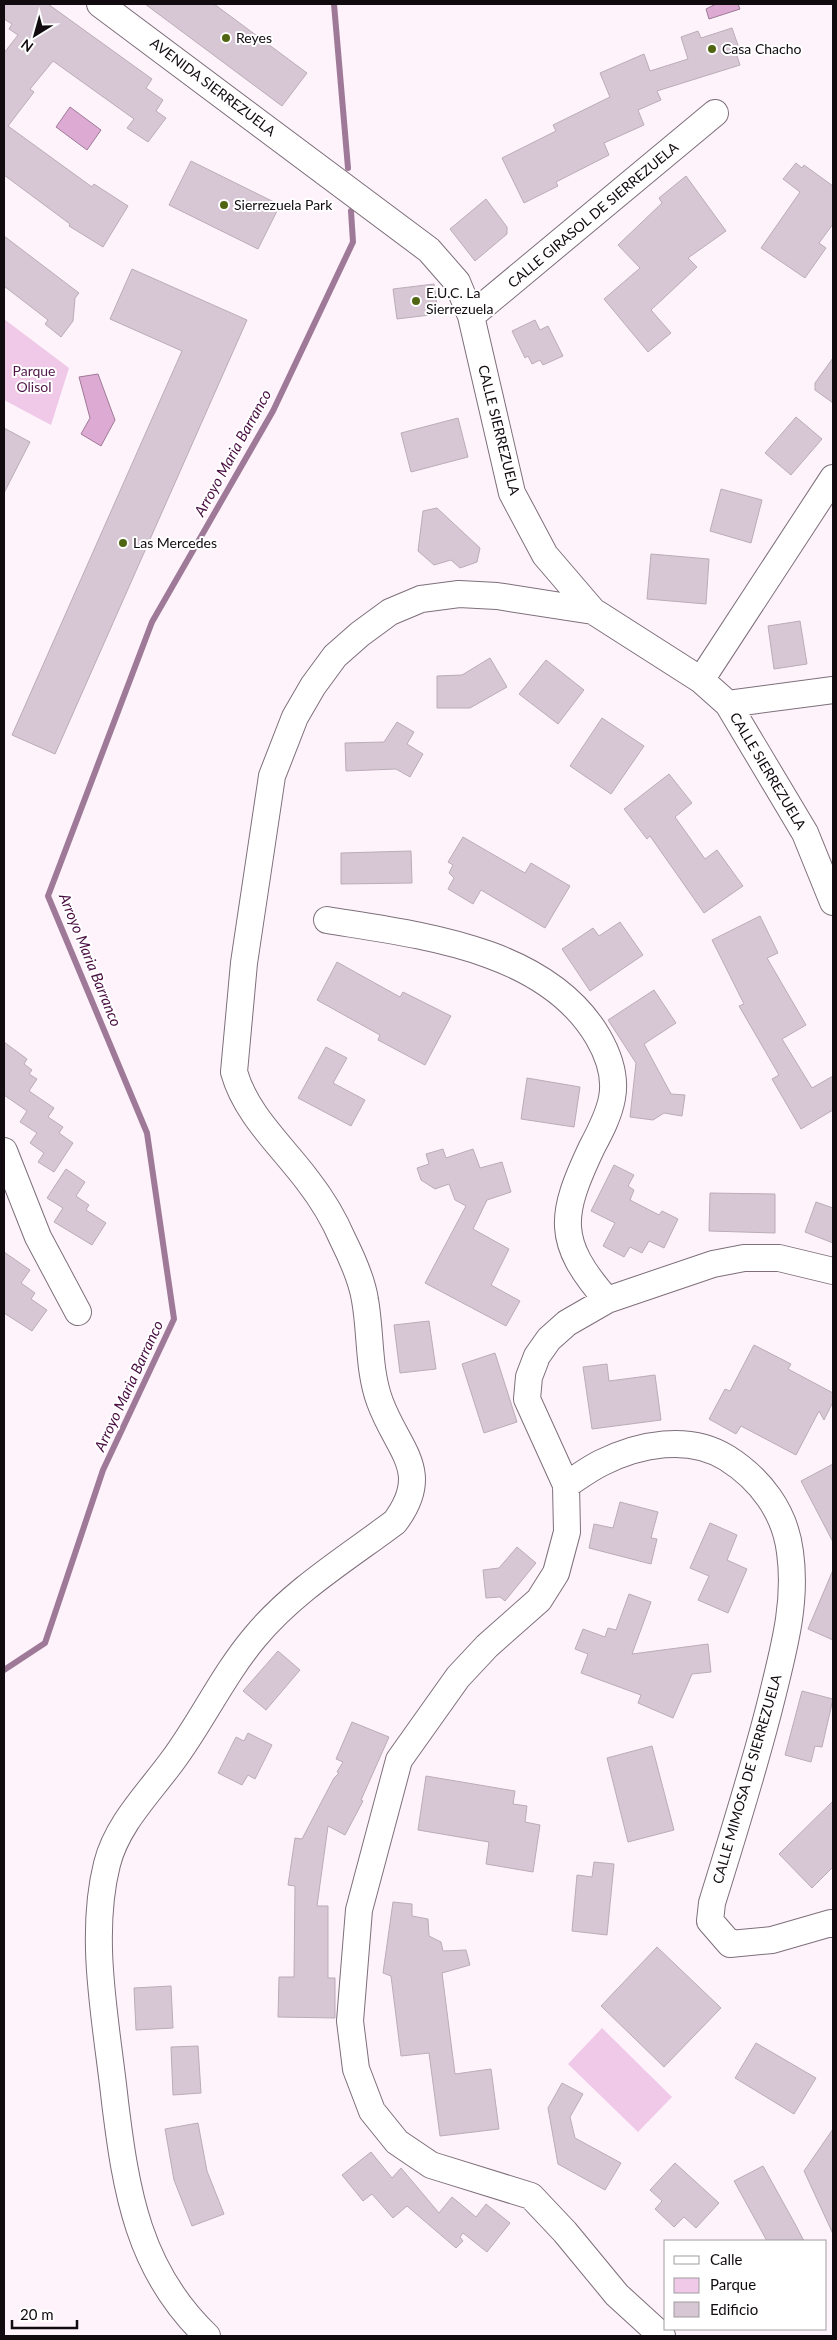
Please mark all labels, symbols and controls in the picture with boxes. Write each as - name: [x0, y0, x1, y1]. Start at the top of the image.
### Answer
- north arrow: [10, 10, 60, 60]
- place label: Reyes: [236, 29, 272, 46]
- marker: Reyes: [220, 32, 232, 44]
- street label: AVENIDA SIERREZUELA: [147, 34, 280, 140]
- text: N: [17, 36, 36, 56]
- place label: Casa Chacho: [722, 40, 802, 57]
- marker: Casa Chacho: [706, 43, 718, 55]
- street label: CALLE GIRASOL DE SIERREZUELA: [504, 138, 682, 291]
- place label: Sierrezuela Park: [234, 196, 333, 213]
- marker: Sierrezuela Park: [218, 199, 230, 211]
- place label: E.U.C. La Sierrezuela: [426, 284, 493, 317]
- marker: E.U.C. La Sierrezuela: [410, 295, 422, 307]
- park label: Parque Olisol: [12, 362, 56, 395]
- street label: CALLE SIERREZUELA: [475, 363, 524, 497]
- water label: Arroyo Maria Barranco: [189, 386, 275, 520]
- place label: Las Mercedes: [133, 534, 217, 551]
- marker: Las Mercedes: [117, 537, 129, 549]
- street label: CALLE SIERREZUELA: [727, 709, 810, 833]
- water label: Arroyo Maria Barranco: [56, 890, 126, 1029]
- water label: Arroyo Maria Barranco: [90, 1317, 166, 1455]
- street label: CALLE MIMOSA DE SIERREZUELA: [708, 1672, 785, 1886]
- legend: [664, 2240, 827, 2330]
- text: Calle: [710, 2250, 743, 2268]
- text: Parque: [710, 2275, 756, 2293]
- scale bar: [12, 2298, 78, 2330]
- text: Edificio: [710, 2300, 758, 2318]
- text: 20 m: [20, 2305, 54, 2323]

